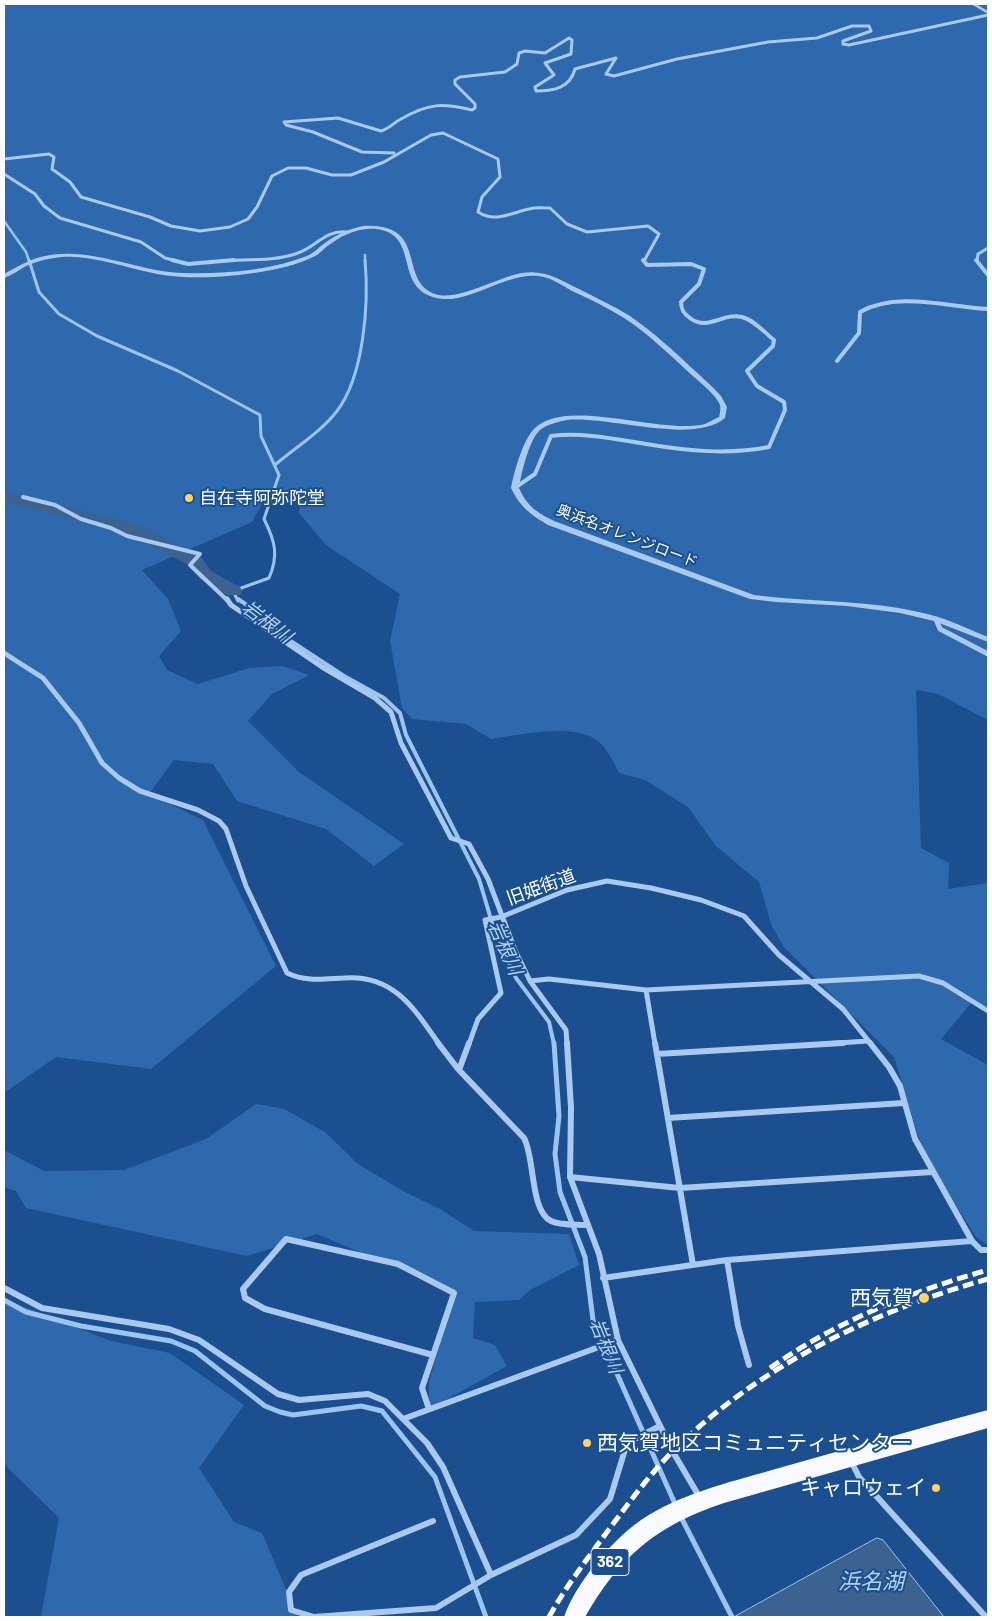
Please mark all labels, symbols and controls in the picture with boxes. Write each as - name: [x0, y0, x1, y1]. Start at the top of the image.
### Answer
- place label: 自在寺阿弥陀堂: [199, 487, 325, 509]
- marker: 自在寺阿弥陀堂: [183, 492, 195, 504]
- street label: 奥浜名オレンジロード: [554, 501, 700, 571]
- water label: 岩根川: [237, 596, 297, 648]
- street label: 旧姫街道: [503, 865, 579, 909]
- water label: 岩根川: [483, 917, 527, 979]
- place label: 西気賀: [850, 1285, 913, 1311]
- marker: 西気賀: [917, 1291, 931, 1305]
- water label: 岩根川: [585, 1315, 627, 1377]
- place label: 西気賀地区コミュニティセンター: [597, 1430, 912, 1456]
- marker: 西気賀地区コミュニティセンター: [581, 1437, 593, 1449]
- place label: キャロウェイ: [800, 1475, 926, 1501]
- marker: キャロウェイ: [930, 1482, 942, 1494]
- road number: 362: [591, 1548, 629, 1575]
- water label: 浜名湖: [838, 1569, 904, 1595]

